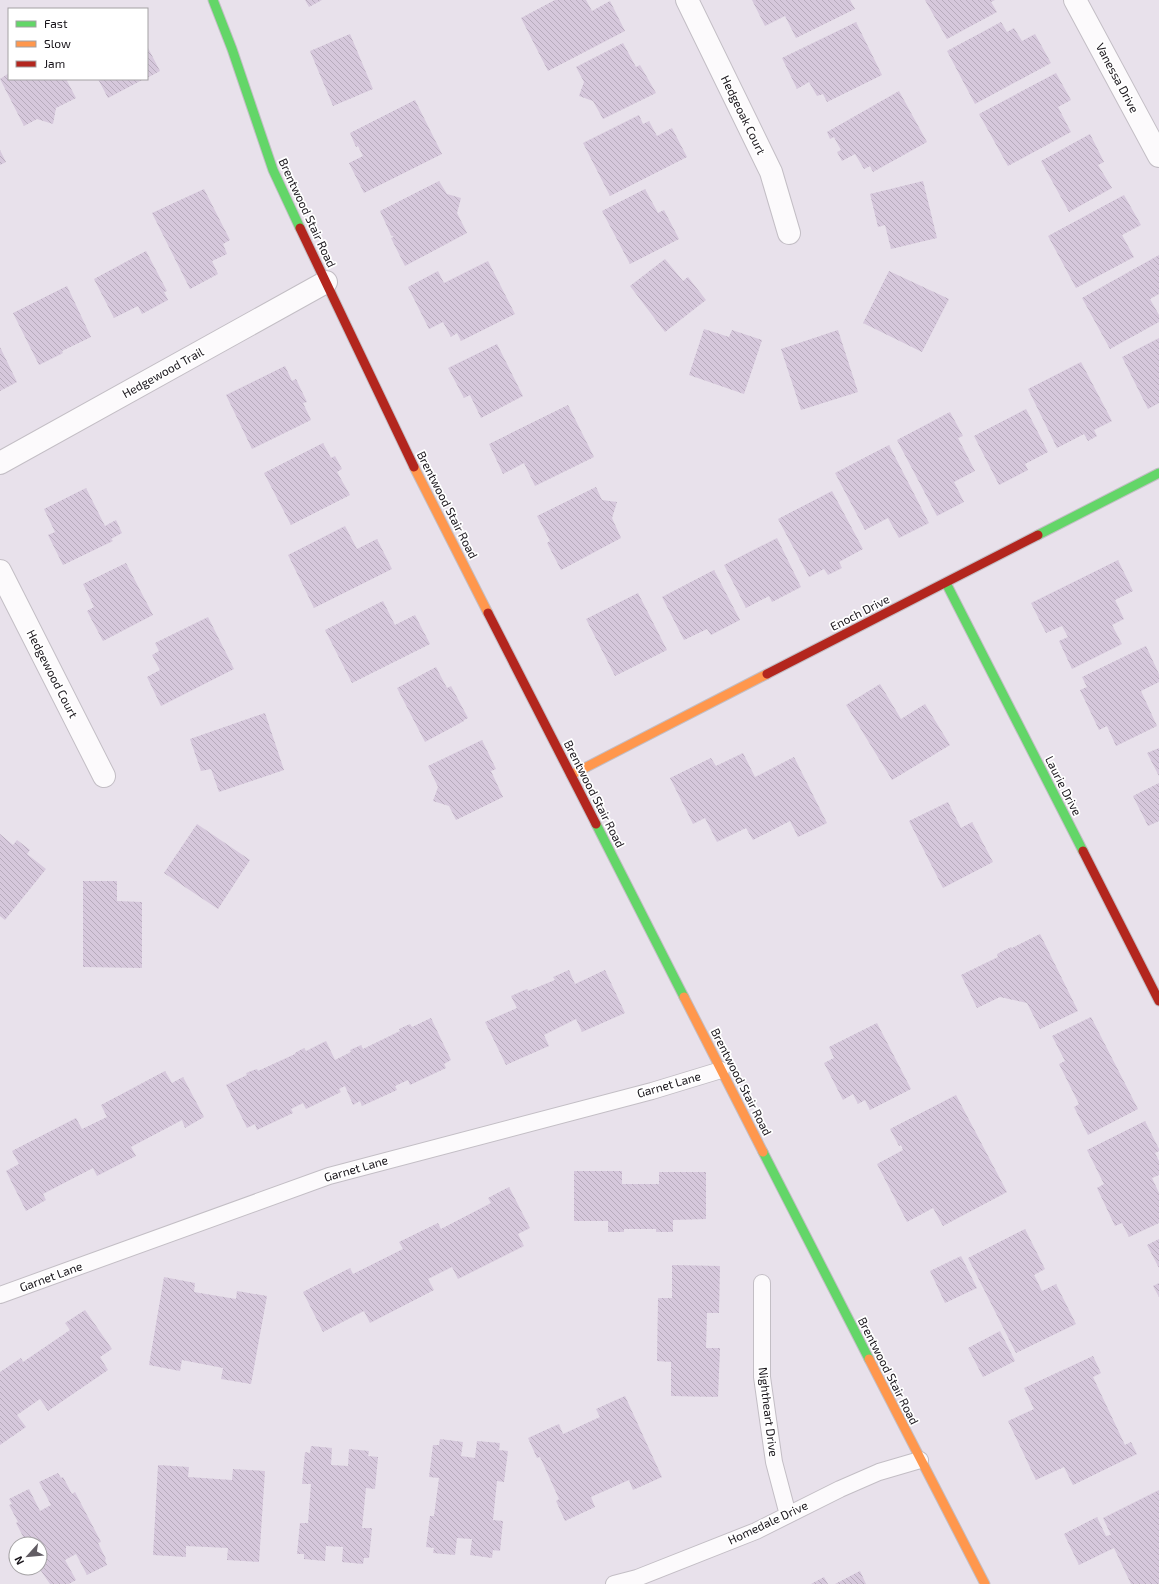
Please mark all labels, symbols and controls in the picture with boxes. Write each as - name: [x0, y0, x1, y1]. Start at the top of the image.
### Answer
- legend: [8, 8, 148, 80]
- text: Fast: [44, 16, 68, 30]
- text: Slow: [44, 36, 71, 50]
- street label: Vanessa Drive: [1094, 40, 1142, 115]
- text: Jam: [44, 56, 65, 70]
- street label: Hedgeoak Court: [719, 73, 769, 157]
- street label: Brentwood Stair Road: [276, 156, 339, 269]
- street label: Hedgewood Trail: [119, 344, 206, 400]
- street label: Brentwood Stair Road: [415, 448, 481, 561]
- street label: Enoch Drive: [828, 591, 891, 633]
- street label: Hedgewood Court: [25, 627, 81, 720]
- street label: Brentwood Stair Road: [562, 737, 628, 850]
- street label: Laurie Drive: [1043, 753, 1085, 818]
- street label: Brentwood Stair Road: [709, 1025, 775, 1138]
- street label: Garnet Lane: [635, 1068, 702, 1100]
- street label: Garnet Lane: [322, 1152, 389, 1184]
- street label: Garnet Lane: [17, 1258, 84, 1294]
- street label: Brentwood Stair Road: [856, 1314, 922, 1427]
- street label: Nightheart Drive: [757, 1366, 781, 1458]
- street label: Homedale Drive: [725, 1497, 810, 1547]
- north arrow: [8, 1536, 48, 1576]
- text: N: [11, 1554, 26, 1567]

